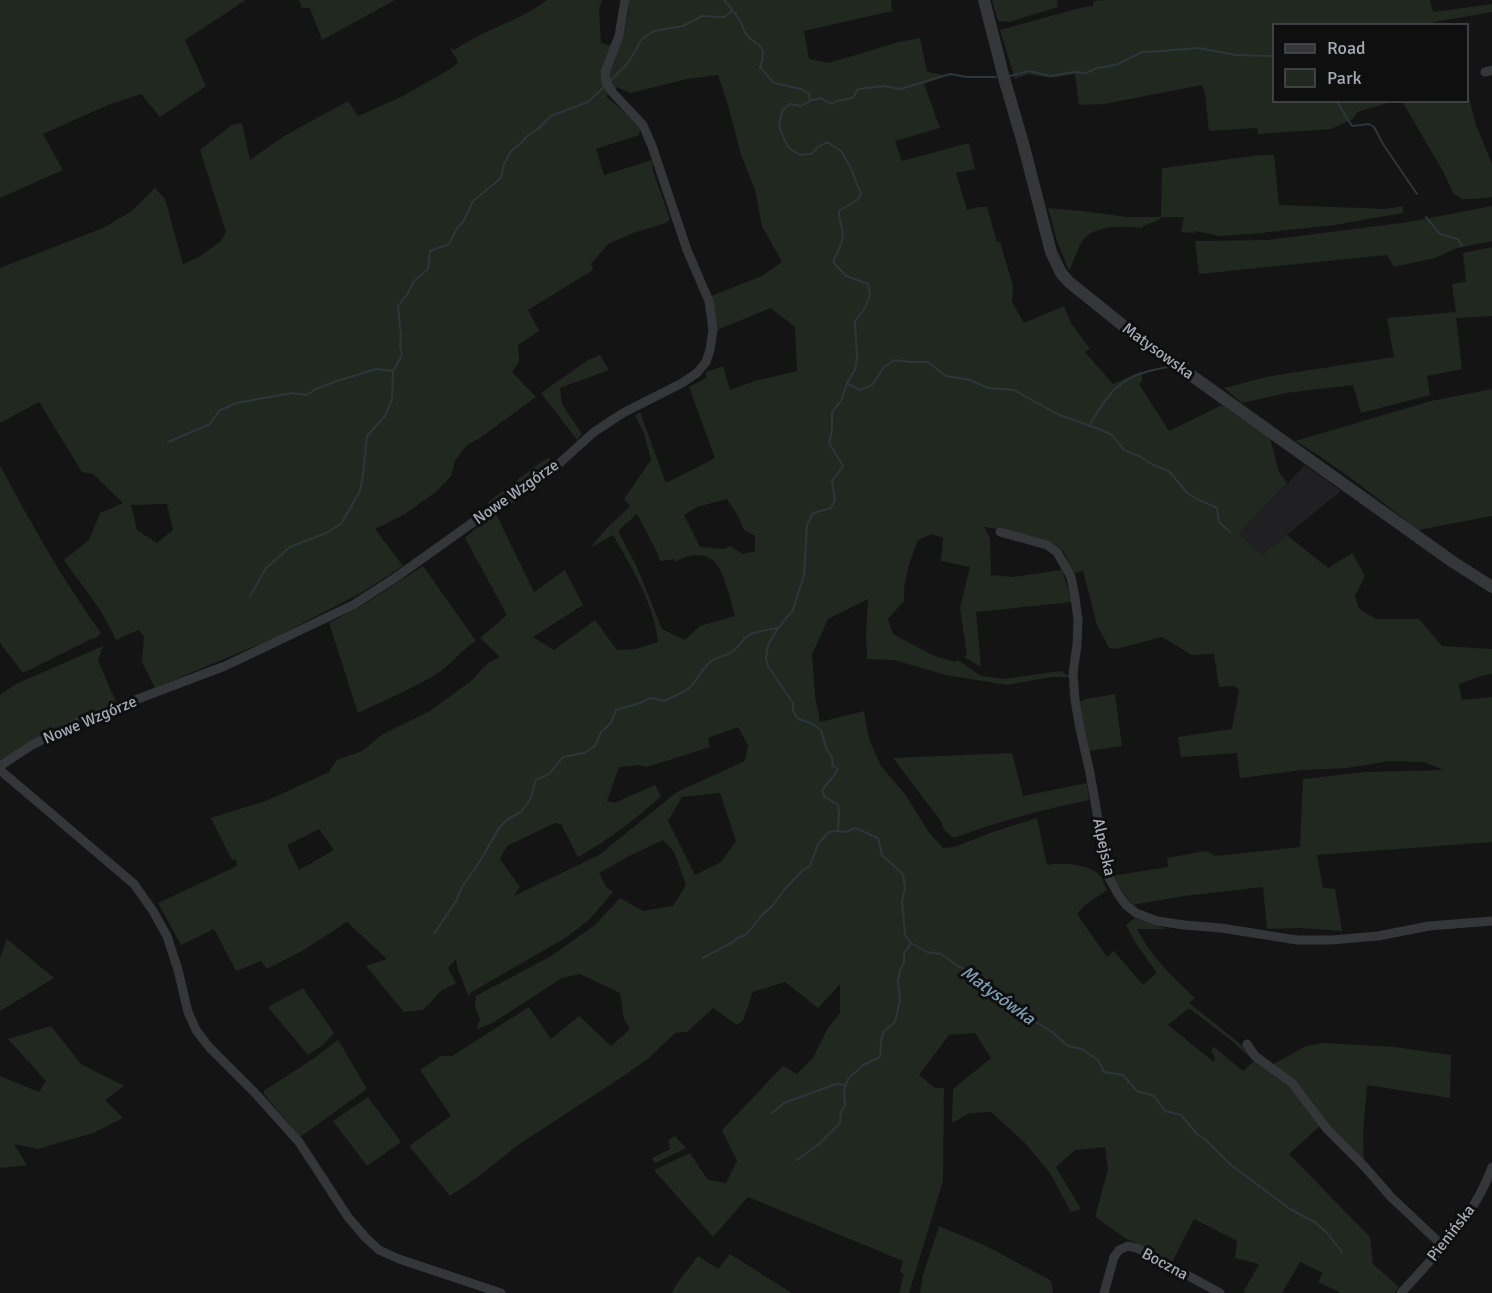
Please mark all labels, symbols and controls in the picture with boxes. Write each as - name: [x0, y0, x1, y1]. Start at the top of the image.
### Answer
- legend: [1273, 24, 1468, 102]
- text: Road: [1327, 37, 1366, 59]
- text: Park: [1327, 67, 1362, 89]
- street label: Matysowska: [1118, 318, 1198, 384]
- street label: Nowe Wzgórze: [469, 455, 563, 529]
- street label: Nowe Wzgórze: [40, 691, 140, 749]
- street label: Alpejska: [1088, 816, 1120, 878]
- water label: Matysówka: [957, 961, 1040, 1030]
- street label: Pienińska: [1423, 1201, 1479, 1265]
- street label: Boczna: [1138, 1244, 1192, 1284]

